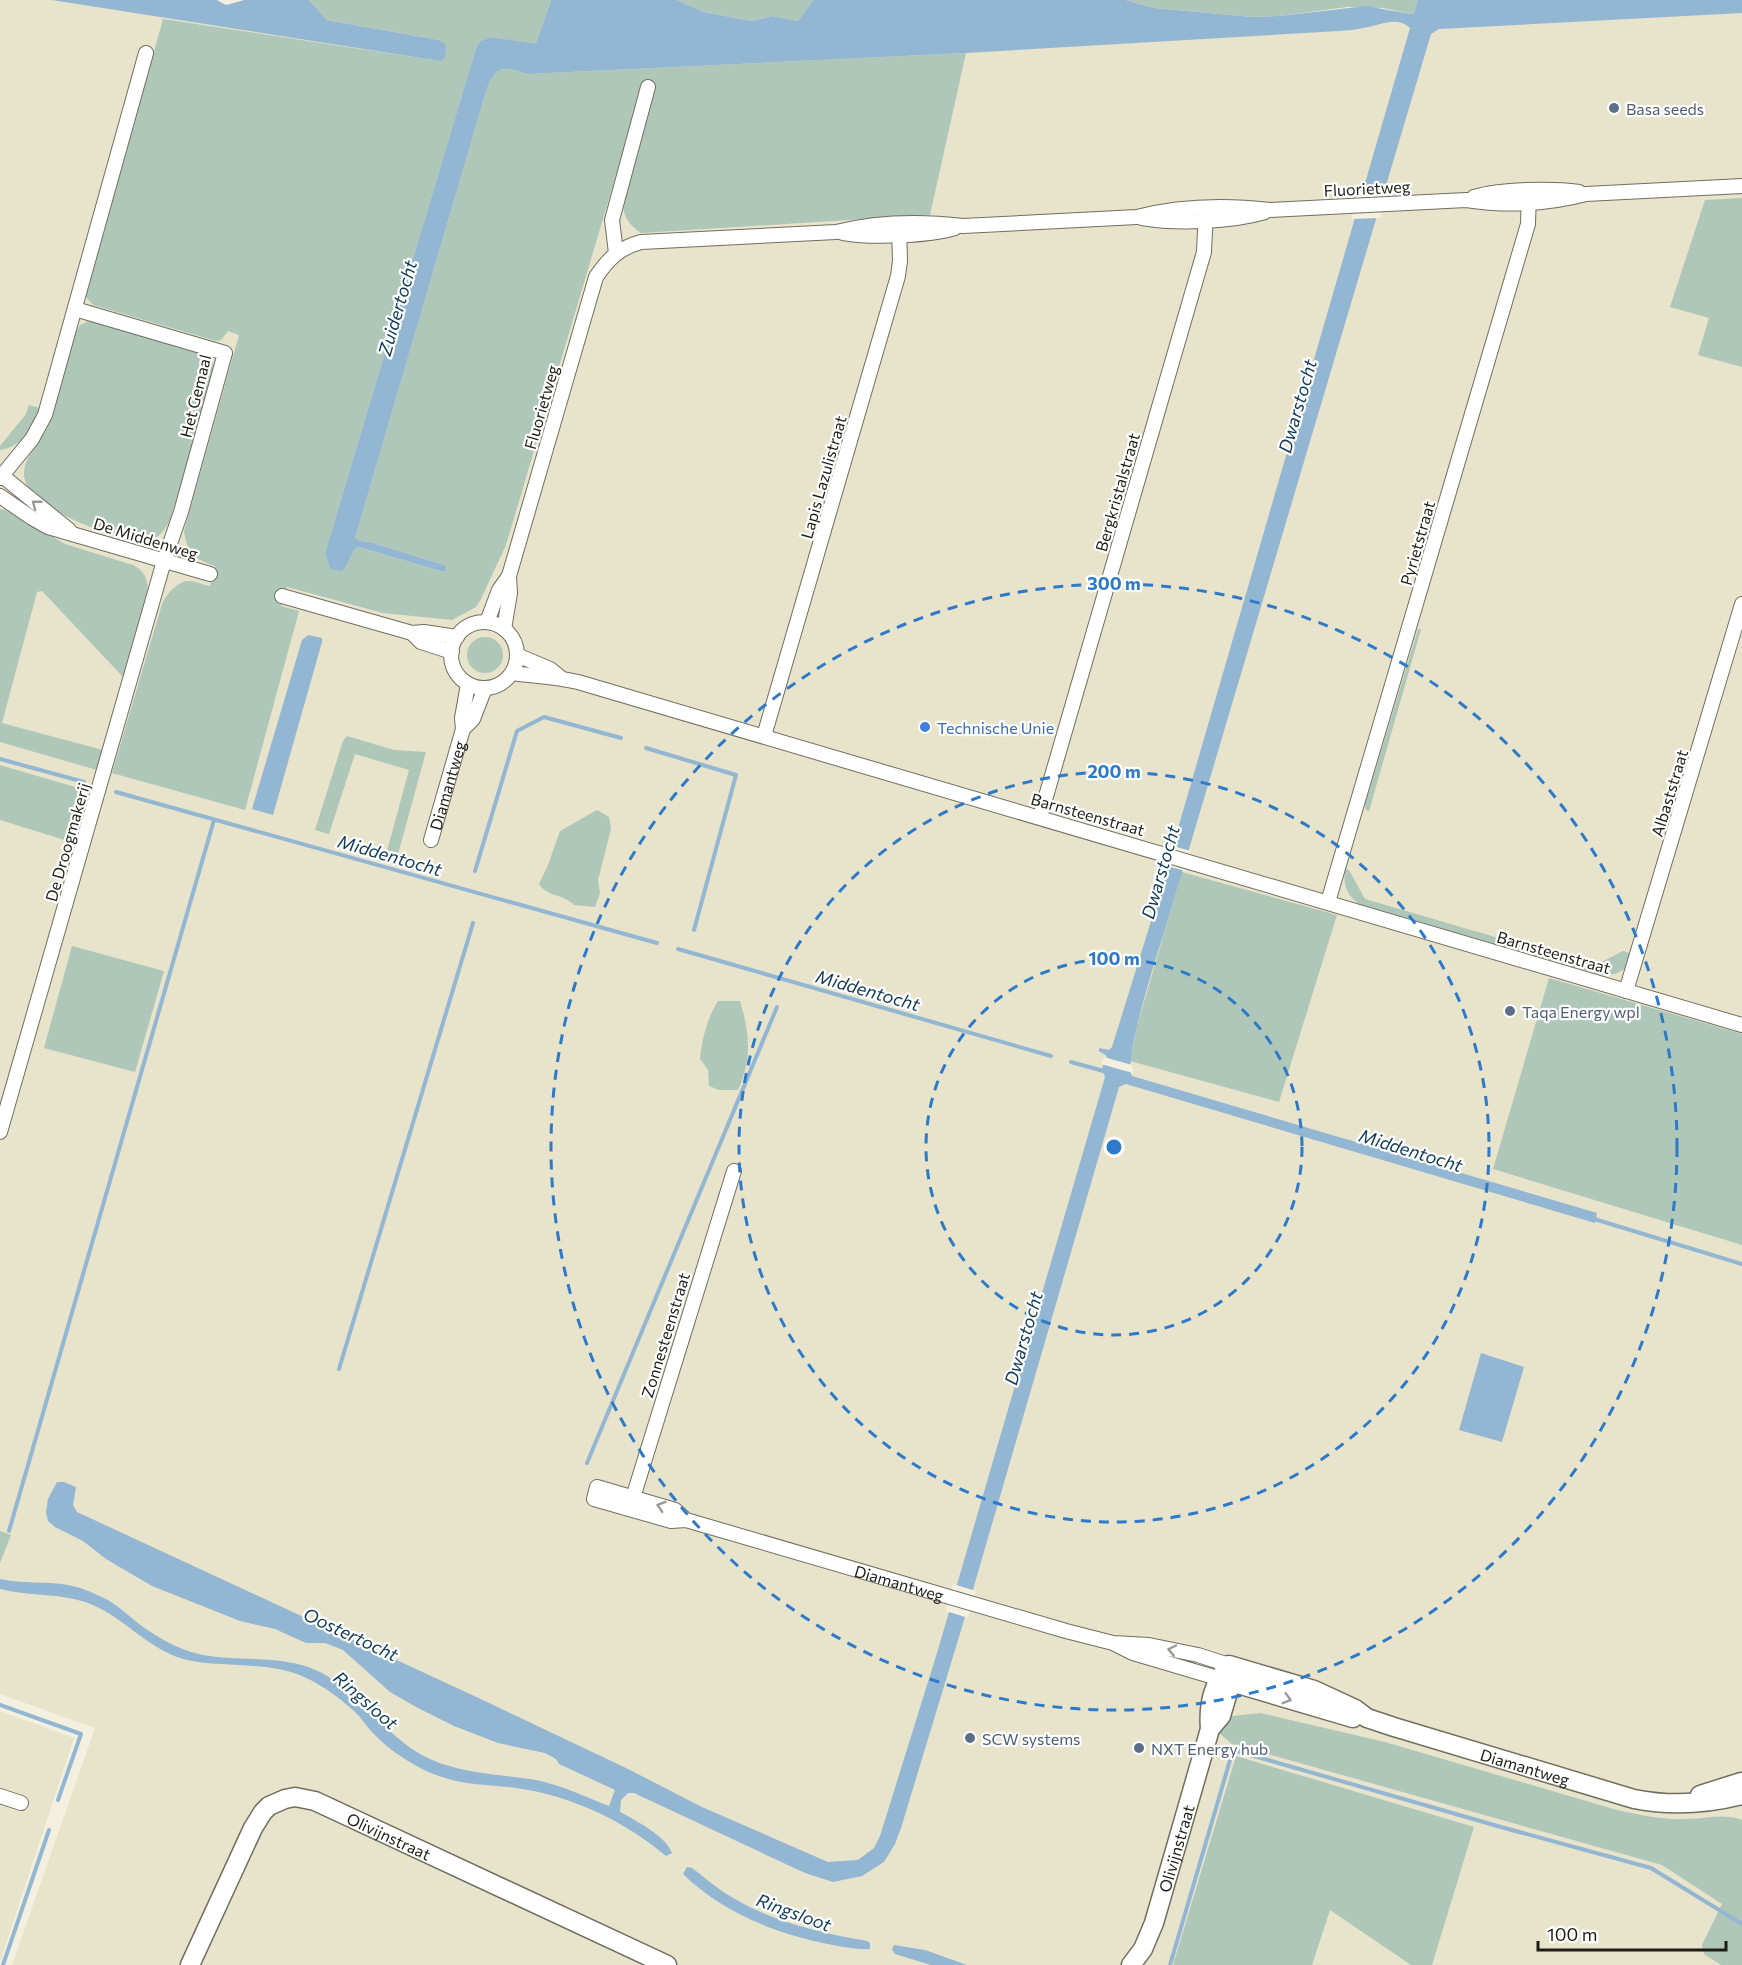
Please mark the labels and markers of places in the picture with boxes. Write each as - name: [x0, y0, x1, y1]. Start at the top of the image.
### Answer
- place label: Basa seeds: [1626, 99, 1704, 118]
- marker: Basa seeds: [1607, 101, 1621, 115]
- place label: Technische Unie: [937, 718, 1054, 737]
- marker: Technische Unie: [918, 720, 932, 734]
- place label: Taqa Energy wpl: [1522, 1002, 1640, 1021]
- marker: Taqa Energy wpl: [1503, 1004, 1517, 1018]
- centre of rings: [1104, 1137, 1124, 1157]
- place label: SCW systems: [982, 1729, 1080, 1748]
- marker: SCW systems: [963, 1731, 977, 1745]
- place label: NXT Energy hub: [1151, 1739, 1268, 1758]
- marker: NXT Energy hub: [1132, 1741, 1146, 1755]

